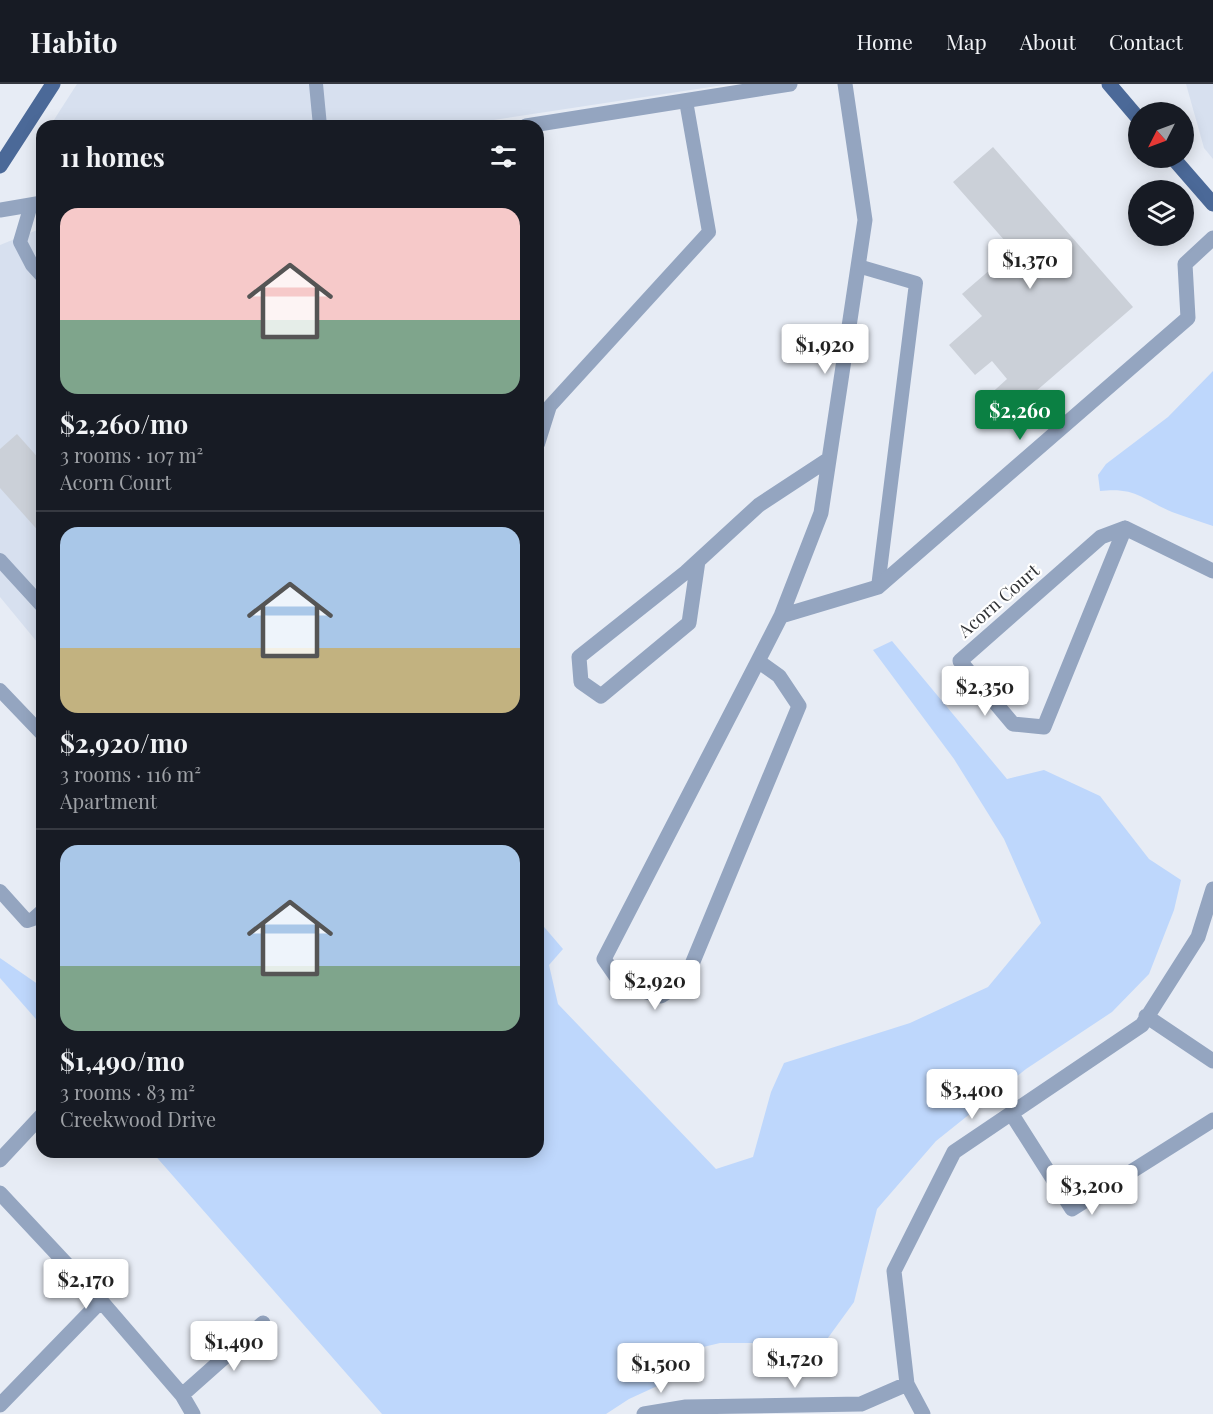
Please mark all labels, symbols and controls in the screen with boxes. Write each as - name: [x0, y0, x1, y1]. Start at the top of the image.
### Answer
- text: Habito: [30, 23, 118, 60]
- text: Home: [857, 27, 913, 55]
- text: Map: [946, 27, 987, 55]
- text: About: [1020, 27, 1076, 55]
- text: Contact: [1109, 27, 1183, 55]
- north arrow: [1128, 102, 1194, 168]
- map controls: [1128, 102, 1194, 246]
- text: 11 homes: [60, 139, 165, 174]
- icon: filters: [487, 140, 520, 173]
- button: layers: [1128, 180, 1194, 246]
- pin: $1,370: [981, 239, 1079, 290]
- text: $1,370: [1002, 245, 1058, 272]
- icon: home: [236, 247, 344, 355]
- pin: $1,920: [776, 324, 874, 375]
- text: $1,920: [796, 330, 854, 357]
- pin: $2,260: [971, 390, 1069, 441]
- text: $2,260: [989, 396, 1051, 423]
- text: $2,260/mo: [60, 406, 188, 441]
- text: 3 rooms · 107 m²: [60, 441, 203, 468]
- text: Acorn Court: [60, 468, 171, 495]
- street label: Acorn Court: [952, 558, 1045, 643]
- icon: home: [236, 566, 344, 674]
- pin: $2,350: [936, 666, 1034, 717]
- text: $2,350: [956, 672, 1014, 699]
- text: $2,920/mo: [60, 725, 188, 760]
- text: 3 rooms · 116 m²: [60, 760, 201, 787]
- text: Apartment: [60, 787, 157, 814]
- icon: home: [236, 884, 344, 992]
- pin: $2,920: [606, 960, 704, 1011]
- text: $2,920: [624, 966, 686, 993]
- text: $1,490/mo: [60, 1043, 185, 1078]
- pin: $3,400: [923, 1069, 1021, 1120]
- text: $3,400: [941, 1075, 1003, 1102]
- text: 3 rooms · 83 m²: [60, 1078, 195, 1105]
- text: Creekwood Drive: [60, 1105, 216, 1132]
- pin: $3,200: [1043, 1165, 1141, 1216]
- text: $3,200: [1061, 1171, 1123, 1198]
- pin: $2,170: [37, 1259, 135, 1310]
- text: $2,170: [57, 1265, 115, 1292]
- pin: $1,490: [185, 1321, 283, 1372]
- text: $1,490: [204, 1327, 264, 1354]
- pin: $1,720: [746, 1338, 844, 1389]
- pin: $1,500: [612, 1343, 710, 1394]
- text: $1,720: [767, 1344, 823, 1371]
- text: $1,500: [631, 1349, 691, 1376]

